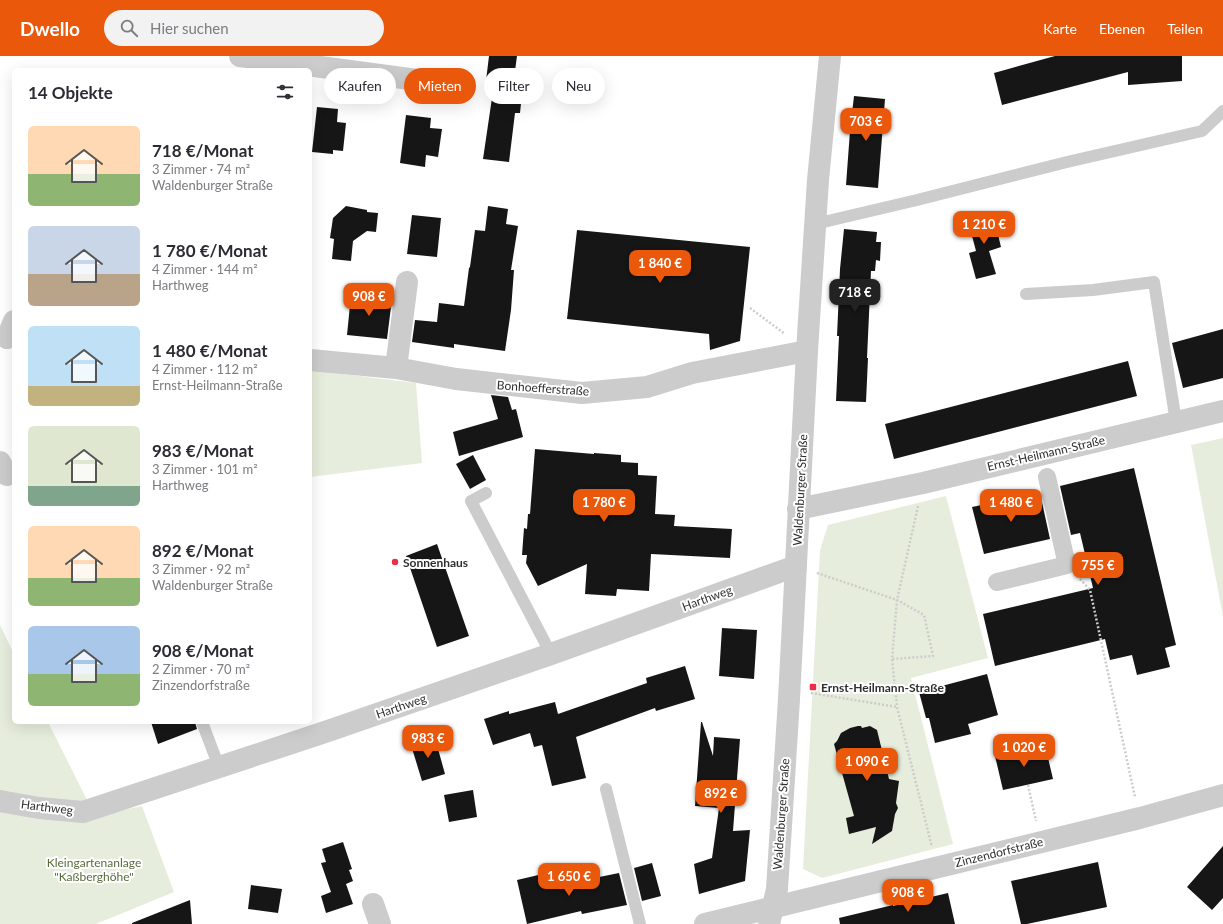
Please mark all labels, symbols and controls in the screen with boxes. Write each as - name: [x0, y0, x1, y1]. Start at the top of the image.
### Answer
- search box: [104, 10, 384, 46]
- text: Dwello: [20, 17, 80, 40]
- icon: search: [118, 17, 140, 39]
- text: Hier suchen: [150, 19, 229, 37]
- text: Karte: [1043, 20, 1077, 37]
- text: Ebenen: [1099, 20, 1145, 37]
- text: Teilen: [1167, 20, 1203, 37]
- chip: Kaufen: [324, 68, 396, 104]
- chip: Mieten: [404, 68, 476, 104]
- chip: Filter: [484, 68, 544, 104]
- chip: Neu: [552, 68, 605, 104]
- icon: filters: [274, 81, 296, 103]
- text: 14 Objekte: [28, 82, 113, 103]
- pin: 703 €: [838, 108, 894, 142]
- text: 703 €: [849, 113, 883, 129]
- text: 718 €/Monat: [152, 140, 253, 161]
- icon: home: [60, 142, 108, 190]
- text: 3 Zimmer · 74 m²: [152, 161, 250, 177]
- text: Waldenburger Straße: [152, 177, 273, 193]
- pin: 1 210 €: [947, 211, 1021, 245]
- text: 1 210 €: [962, 216, 1006, 232]
- text: 1 780 €/Monat: [152, 240, 267, 261]
- icon: home: [60, 242, 108, 290]
- pin: 1 840 €: [623, 250, 697, 284]
- text: 1 840 €: [638, 255, 682, 271]
- text: 4 Zimmer · 144 m²: [152, 261, 258, 277]
- text: Harthweg: [152, 277, 209, 293]
- pin: 718 €: [827, 279, 883, 313]
- pin: 908 €: [341, 283, 397, 317]
- text: 718 €: [838, 284, 872, 300]
- text: 908 €: [352, 288, 386, 304]
- text: 1 480 €/Monat: [152, 340, 267, 361]
- icon: home: [60, 342, 108, 390]
- text: 4 Zimmer · 112 m²: [152, 361, 258, 377]
- text: Ernst-Heilmann-Straße: [152, 377, 283, 393]
- street label: Bonhoefferstraße: [496, 377, 590, 399]
- street label: Ernst-Heilmann-Straße: [986, 432, 1106, 474]
- street label: Waldenburger Straße: [790, 434, 810, 546]
- text: 983 €/Monat: [152, 440, 253, 461]
- icon: home: [60, 442, 108, 490]
- text: 3 Zimmer · 101 m²: [152, 461, 258, 477]
- text: Harthweg: [152, 477, 209, 493]
- pin: 1 780 €: [567, 489, 641, 523]
- pin: 1 480 €: [974, 489, 1048, 523]
- text: 1 780 €: [582, 494, 626, 510]
- text: 1 480 €: [989, 494, 1033, 510]
- text: 892 €/Monat: [152, 540, 253, 561]
- icon: home: [60, 542, 108, 590]
- pin: 755 €: [1070, 552, 1126, 586]
- place label: Sonnenhaus: [403, 555, 468, 570]
- marker: Sonnenhaus: [390, 557, 400, 567]
- text: 755 €: [1081, 557, 1115, 573]
- text: 3 Zimmer · 92 m²: [152, 561, 250, 577]
- text: Waldenburger Straße: [152, 577, 273, 593]
- street label: Harthweg: [680, 582, 734, 614]
- text: 908 €/Monat: [152, 640, 253, 661]
- icon: home: [60, 642, 108, 690]
- text: 2 Zimmer · 70 m²: [152, 661, 250, 677]
- text: Zinzendorfstraße: [152, 677, 250, 693]
- place label: Ernst-Heilmann-Straße: [821, 680, 944, 695]
- marker: Ernst-Heilmann-Straße: [808, 682, 818, 692]
- street label: Harthweg: [374, 690, 428, 722]
- pin: 983 €: [400, 725, 456, 759]
- text: 983 €: [411, 730, 445, 746]
- pin: 1 020 €: [987, 734, 1061, 768]
- text: 1 020 €: [1002, 739, 1046, 755]
- pin: 1 090 €: [830, 748, 904, 782]
- text: 1 090 €: [845, 753, 889, 769]
- street label: Waldenburger Straße: [770, 758, 792, 870]
- pin: 892 €: [693, 780, 749, 814]
- text: 892 €: [704, 785, 738, 801]
- street label: Harthweg: [20, 796, 74, 818]
- street label: Zinzendorfstraße: [953, 834, 1045, 870]
- park label: Kleingartenanlage "Kaßberghöhe": [47, 855, 141, 884]
- pin: 1 650 €: [532, 863, 606, 897]
- text: 1 650 €: [547, 868, 591, 884]
- pin: 908 €: [880, 879, 936, 913]
- text: 908 €: [891, 884, 925, 900]

